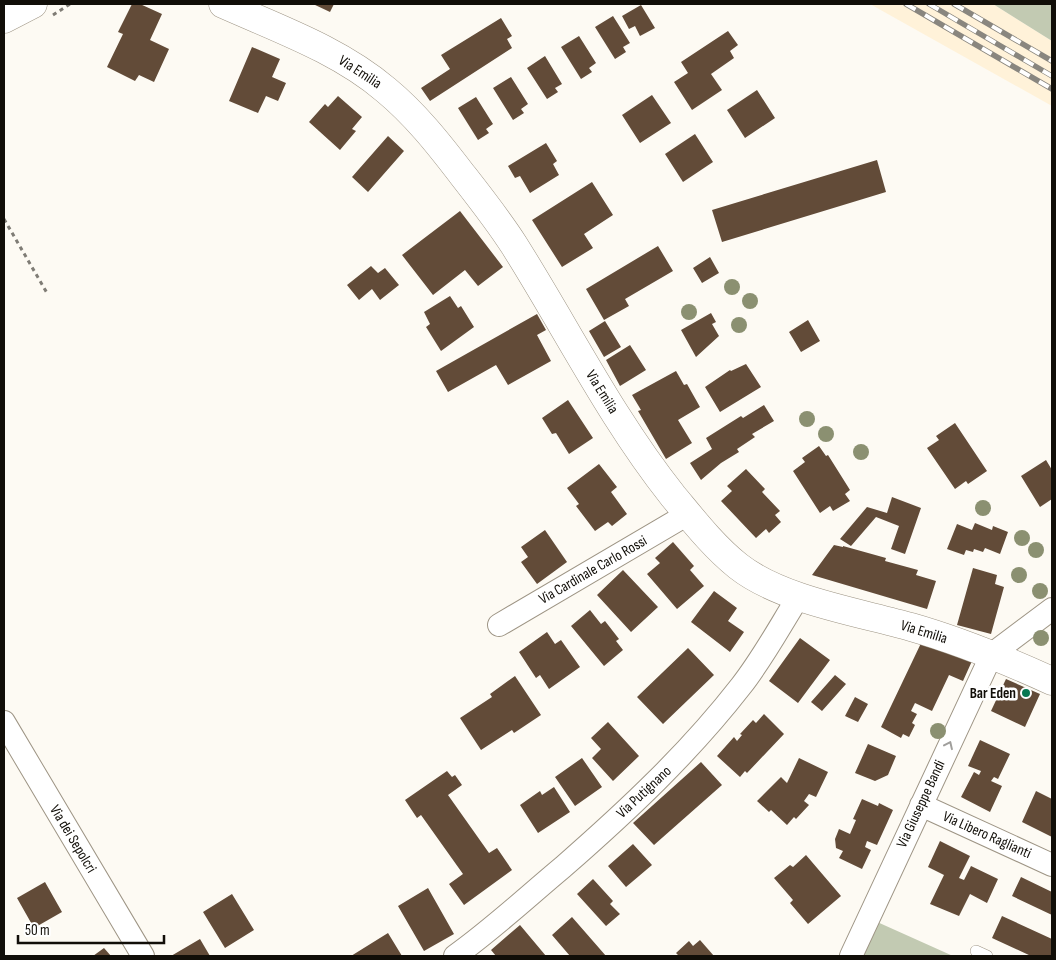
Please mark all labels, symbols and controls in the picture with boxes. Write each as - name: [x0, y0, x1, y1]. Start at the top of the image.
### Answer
- street label: Via Emilia: [335, 51, 385, 93]
- street label: Via Emilia: [581, 367, 623, 418]
- street label: Via Cardinale Carlo Rossi: [535, 531, 651, 609]
- street label: Via Emilia: [898, 616, 950, 648]
- place label: Bar Eden: [970, 684, 1016, 703]
- marker: Bar Eden: [1020, 687, 1032, 699]
- one-way arrow: [943, 741, 953, 750]
- street label: Via Giuseppe Bandi: [892, 757, 950, 851]
- street label: Via Putignano: [612, 762, 676, 822]
- street label: Via dei Sepolcri: [45, 802, 101, 877]
- street label: Via Libero Raglianti: [940, 807, 1034, 863]
- scale bar: [18, 912, 164, 944]
- text: 50 m: [25, 921, 50, 940]

